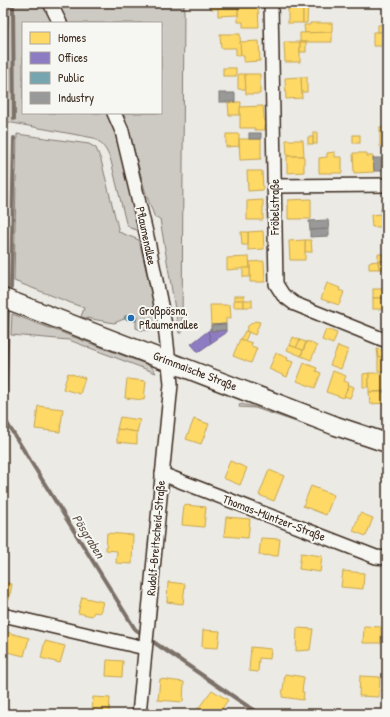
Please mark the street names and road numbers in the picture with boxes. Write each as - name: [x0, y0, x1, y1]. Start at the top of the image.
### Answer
- street label: Fröbelstraße: [266, 179, 283, 236]
- street label: Pflaumenallee: [132, 205, 161, 267]
- street label: Grimmaische Straße: [151, 347, 240, 394]
- street label: Rudolf-Breitscheid-Straße: [142, 479, 169, 596]
- street label: Thomas-Müntzer-Straße: [220, 490, 328, 545]

